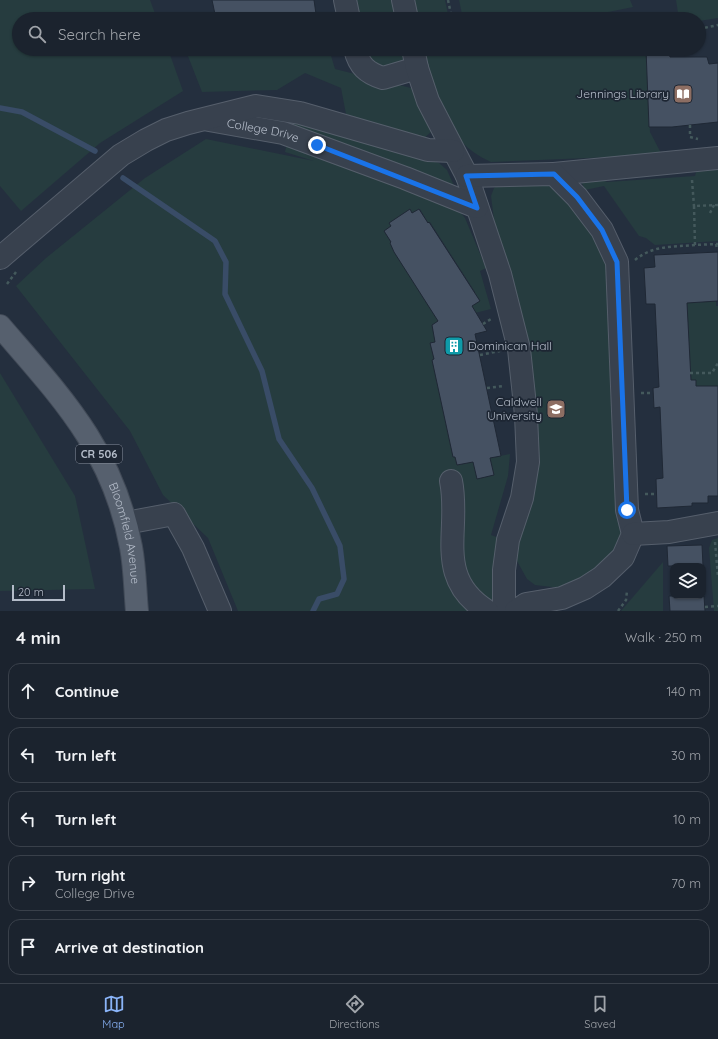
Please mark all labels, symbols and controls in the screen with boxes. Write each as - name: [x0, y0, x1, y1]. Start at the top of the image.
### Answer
- search box: [12, 12, 706, 56]
- icon: search: [26, 23, 48, 45]
- text: Search here: [58, 25, 141, 44]
- library icon: Jennings Library: [672, 83, 694, 105]
- place label: Jennings Library: [576, 86, 669, 101]
- street label: College Drive: [226, 115, 302, 145]
- route end: [308, 136, 326, 154]
- building icon: Dominican Hall: [443, 335, 465, 357]
- place label: Dominican Hall: [468, 338, 552, 353]
- place label: Caldwell University: [487, 394, 542, 423]
- school or university icon: Caldwell University: [545, 398, 567, 420]
- road number: CR 506: [76, 445, 122, 463]
- street label: Bloomfield Avenue: [106, 480, 143, 585]
- route start: [618, 501, 636, 519]
- map controls: [670, 563, 706, 599]
- button: layers: [670, 563, 706, 599]
- scale bar: [12, 583, 65, 602]
- text: 20 m: [18, 585, 44, 599]
- text: 4 min: [16, 627, 61, 648]
- text: Walk · 250 m: [625, 629, 702, 645]
- icon: ahead: [17, 680, 39, 702]
- text: Continue: [55, 682, 119, 701]
- text: 140 m: [666, 683, 701, 699]
- icon: left: [17, 744, 39, 766]
- text: Turn left: [55, 746, 117, 765]
- text: 30 m: [671, 747, 701, 763]
- icon: left: [17, 808, 39, 830]
- text: Turn left: [55, 810, 117, 829]
- text: 10 m: [673, 811, 701, 827]
- text: Turn right: [55, 866, 126, 885]
- icon: right: [17, 872, 39, 894]
- text: 70 m: [671, 875, 701, 891]
- text: College Drive: [55, 885, 135, 901]
- icon: arrive: [17, 936, 39, 958]
- text: Arrive at destination: [55, 938, 204, 957]
- tab: Map: [102, 993, 125, 1031]
- tab: Directions: [329, 993, 380, 1031]
- tab: Saved: [584, 993, 616, 1031]

